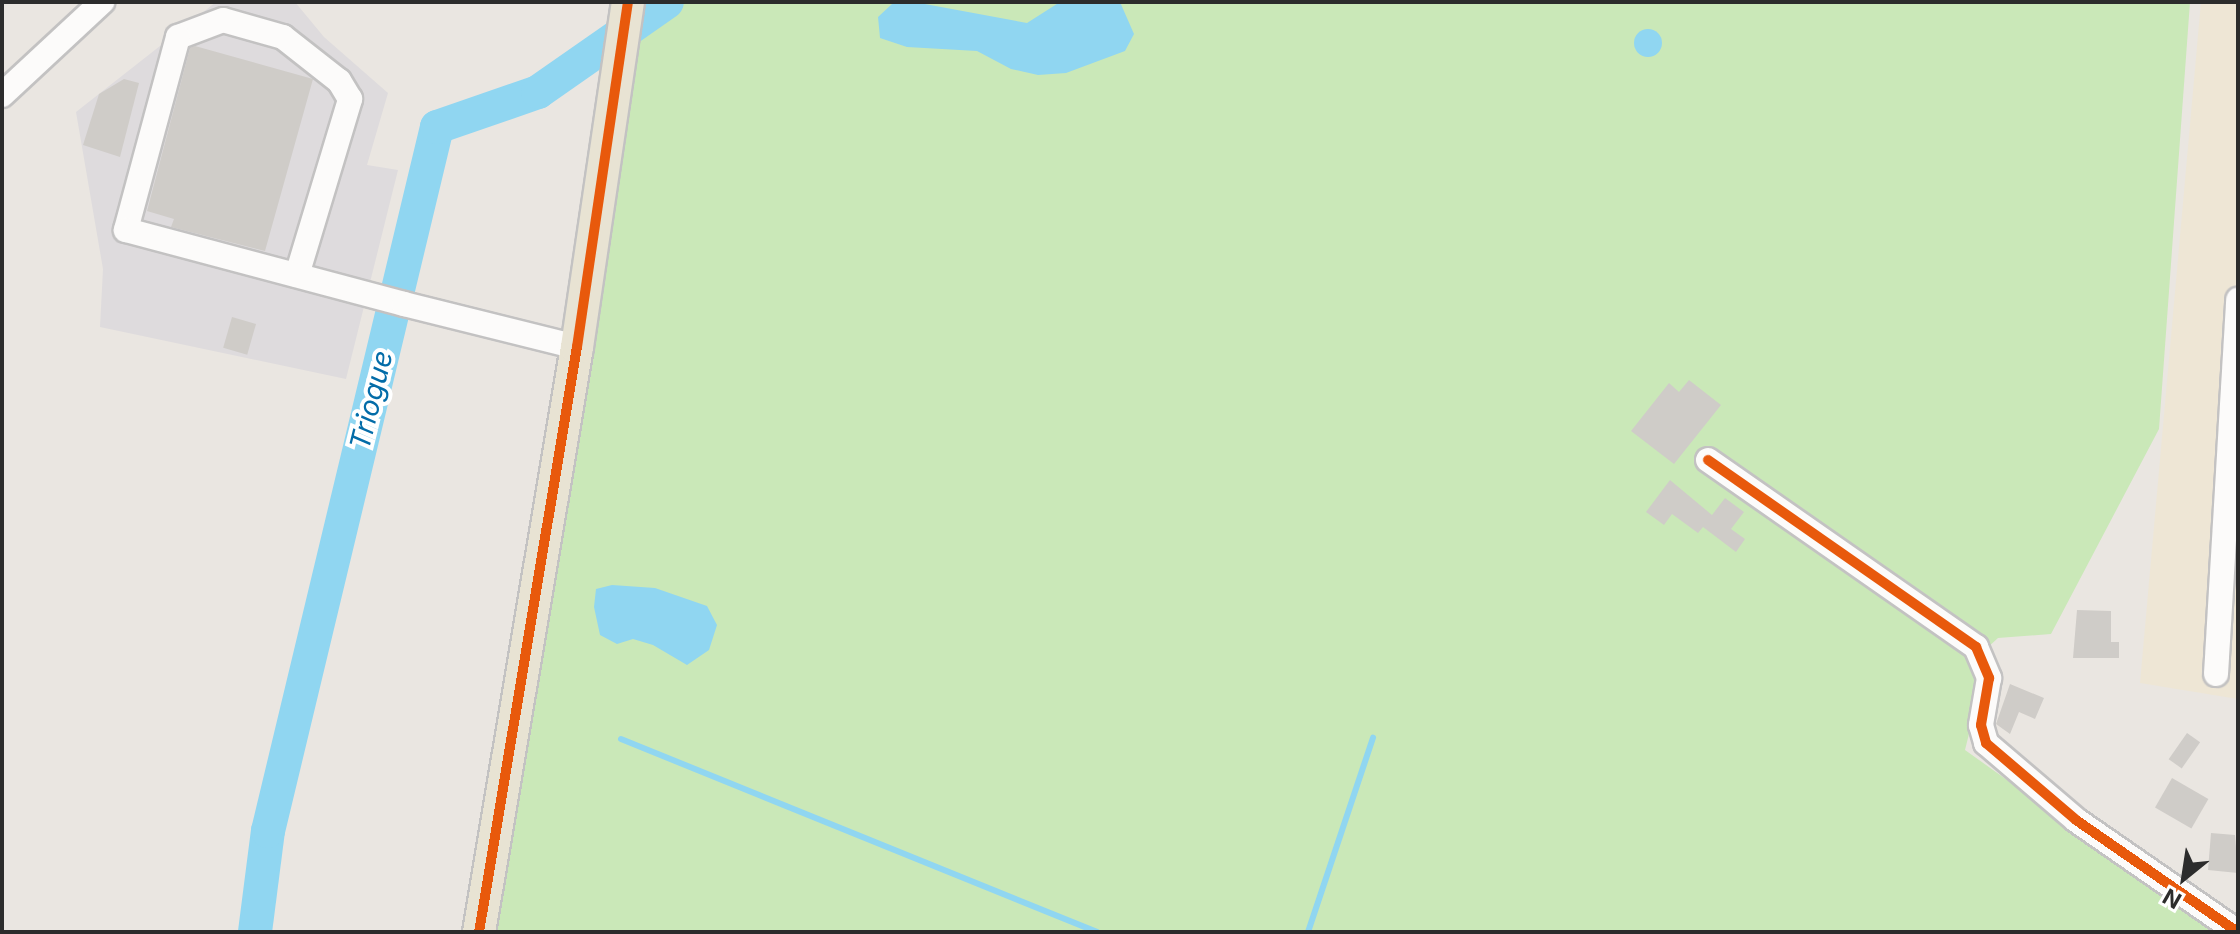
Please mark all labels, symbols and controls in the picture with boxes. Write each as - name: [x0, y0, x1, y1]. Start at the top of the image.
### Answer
- water label: Triogue: [342, 347, 400, 453]
- north arrow: [2144, 838, 2224, 918]
- text: N: [2158, 883, 2186, 914]

